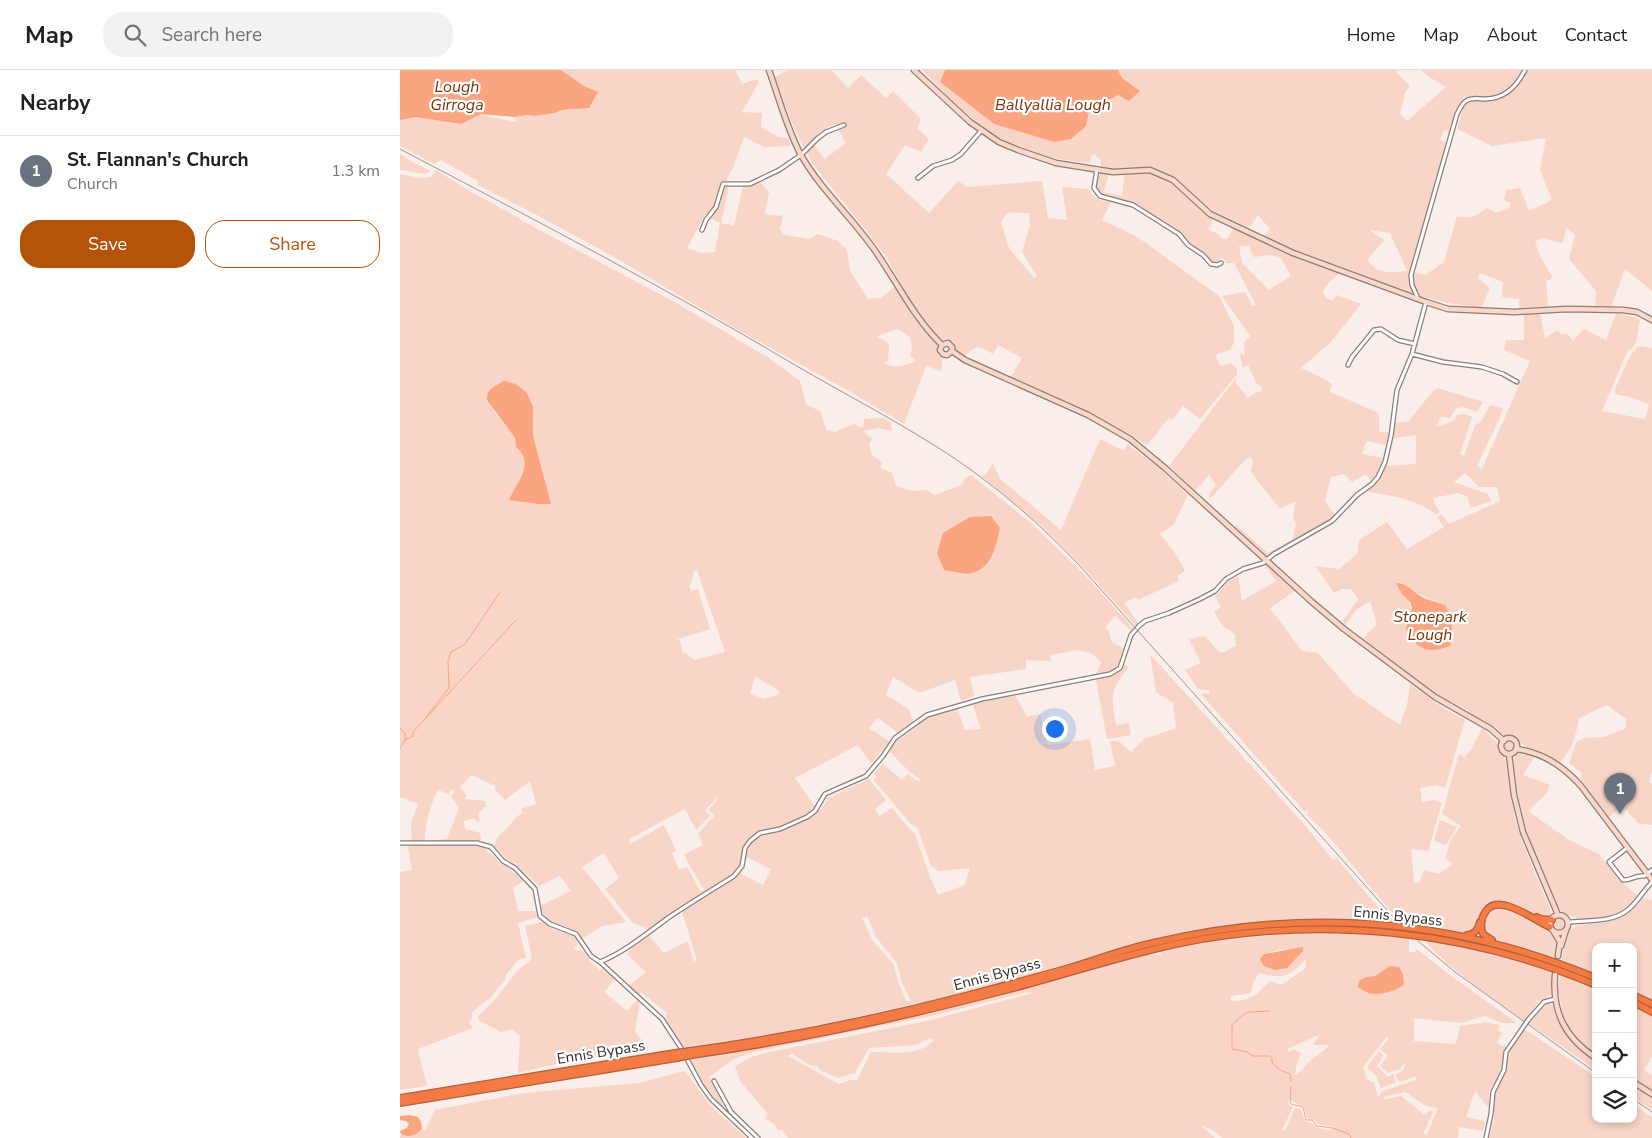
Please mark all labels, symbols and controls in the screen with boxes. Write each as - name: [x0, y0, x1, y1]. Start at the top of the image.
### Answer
- search box: [103, 12, 453, 57]
- text: Map: [25, 19, 73, 51]
- icon: search: [121, 21, 149, 49]
- text: Search here: [161, 22, 262, 48]
- text: Home: [1347, 23, 1395, 47]
- text: Map: [1423, 23, 1459, 47]
- text: About: [1487, 23, 1537, 47]
- text: Contact: [1565, 23, 1627, 47]
- water label: Lough Girroga: [430, 76, 484, 116]
- text: Nearby: [20, 89, 90, 117]
- water label: Ballyallia Lough: [995, 94, 1111, 116]
- text: St. Flannan's Church: [67, 147, 249, 173]
- text: 1: [31, 160, 41, 182]
- text: 1.3 km: [331, 160, 380, 182]
- text: Church: [67, 173, 118, 195]
- button: Save: [20, 220, 195, 268]
- button: Share: [205, 220, 380, 268]
- water label: Stonepark Lough: [1393, 606, 1468, 646]
- your location: [1042, 716, 1068, 742]
- pin: 1: [1604, 773, 1636, 814]
- street label: Ennis Bypass: [1353, 901, 1443, 931]
- map controls: [1592, 943, 1637, 1123]
- button: +: [1592, 943, 1637, 988]
- street label: Ennis Bypass: [951, 953, 1043, 995]
- button: −: [1592, 988, 1637, 1033]
- button: locate: [1592, 1033, 1637, 1078]
- street label: Ennis Bypass: [555, 1035, 647, 1069]
- button: layers: [1592, 1078, 1637, 1123]

